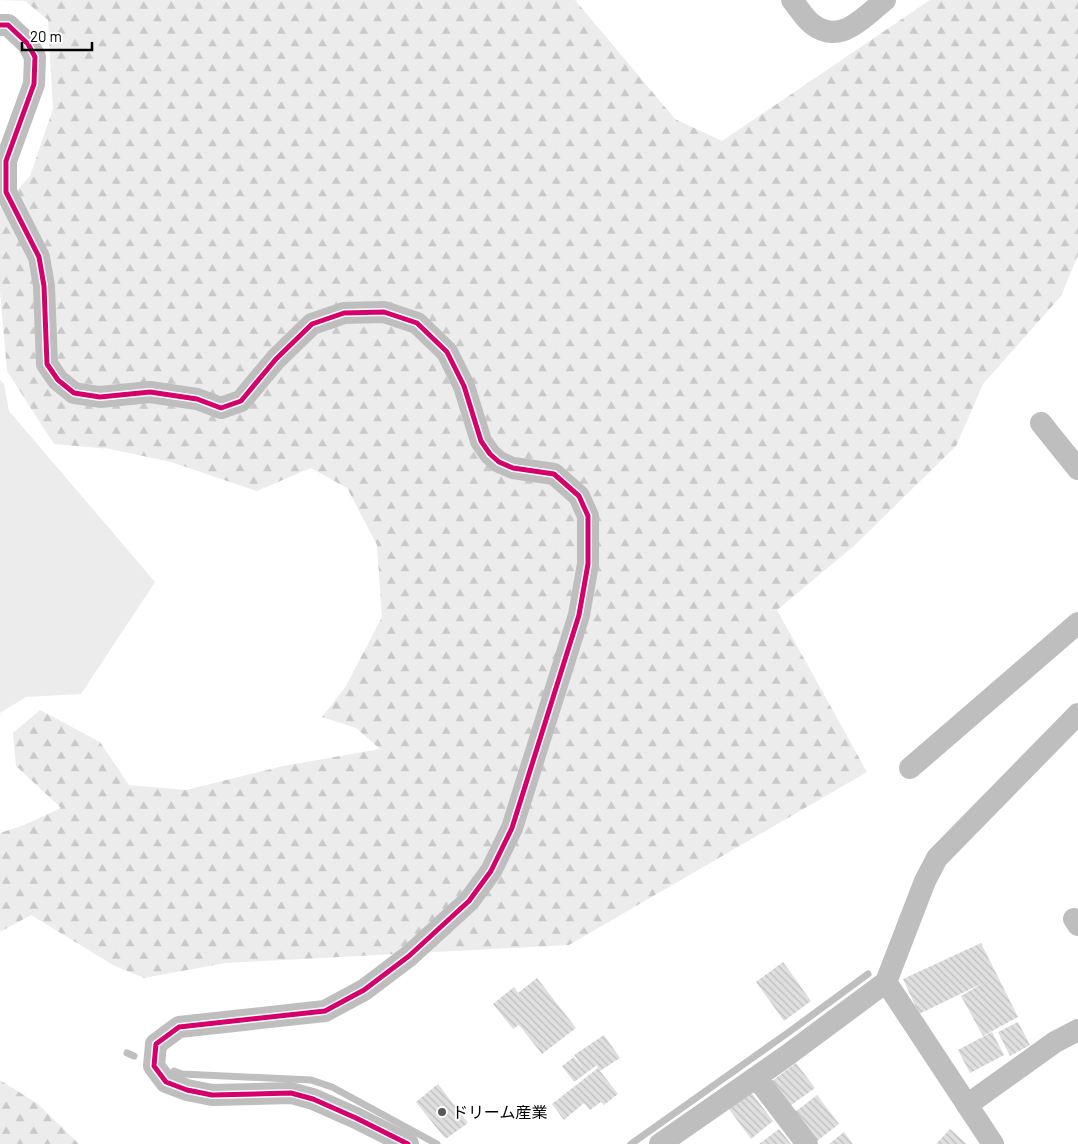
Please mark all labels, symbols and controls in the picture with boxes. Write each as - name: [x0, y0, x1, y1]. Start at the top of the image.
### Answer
- scale bar: [22, 20, 92, 52]
- text: 20 m: [30, 27, 62, 45]
- place label: ドリーム産業: [452, 1102, 548, 1121]
- marker: ドリーム産業: [436, 1106, 448, 1118]

